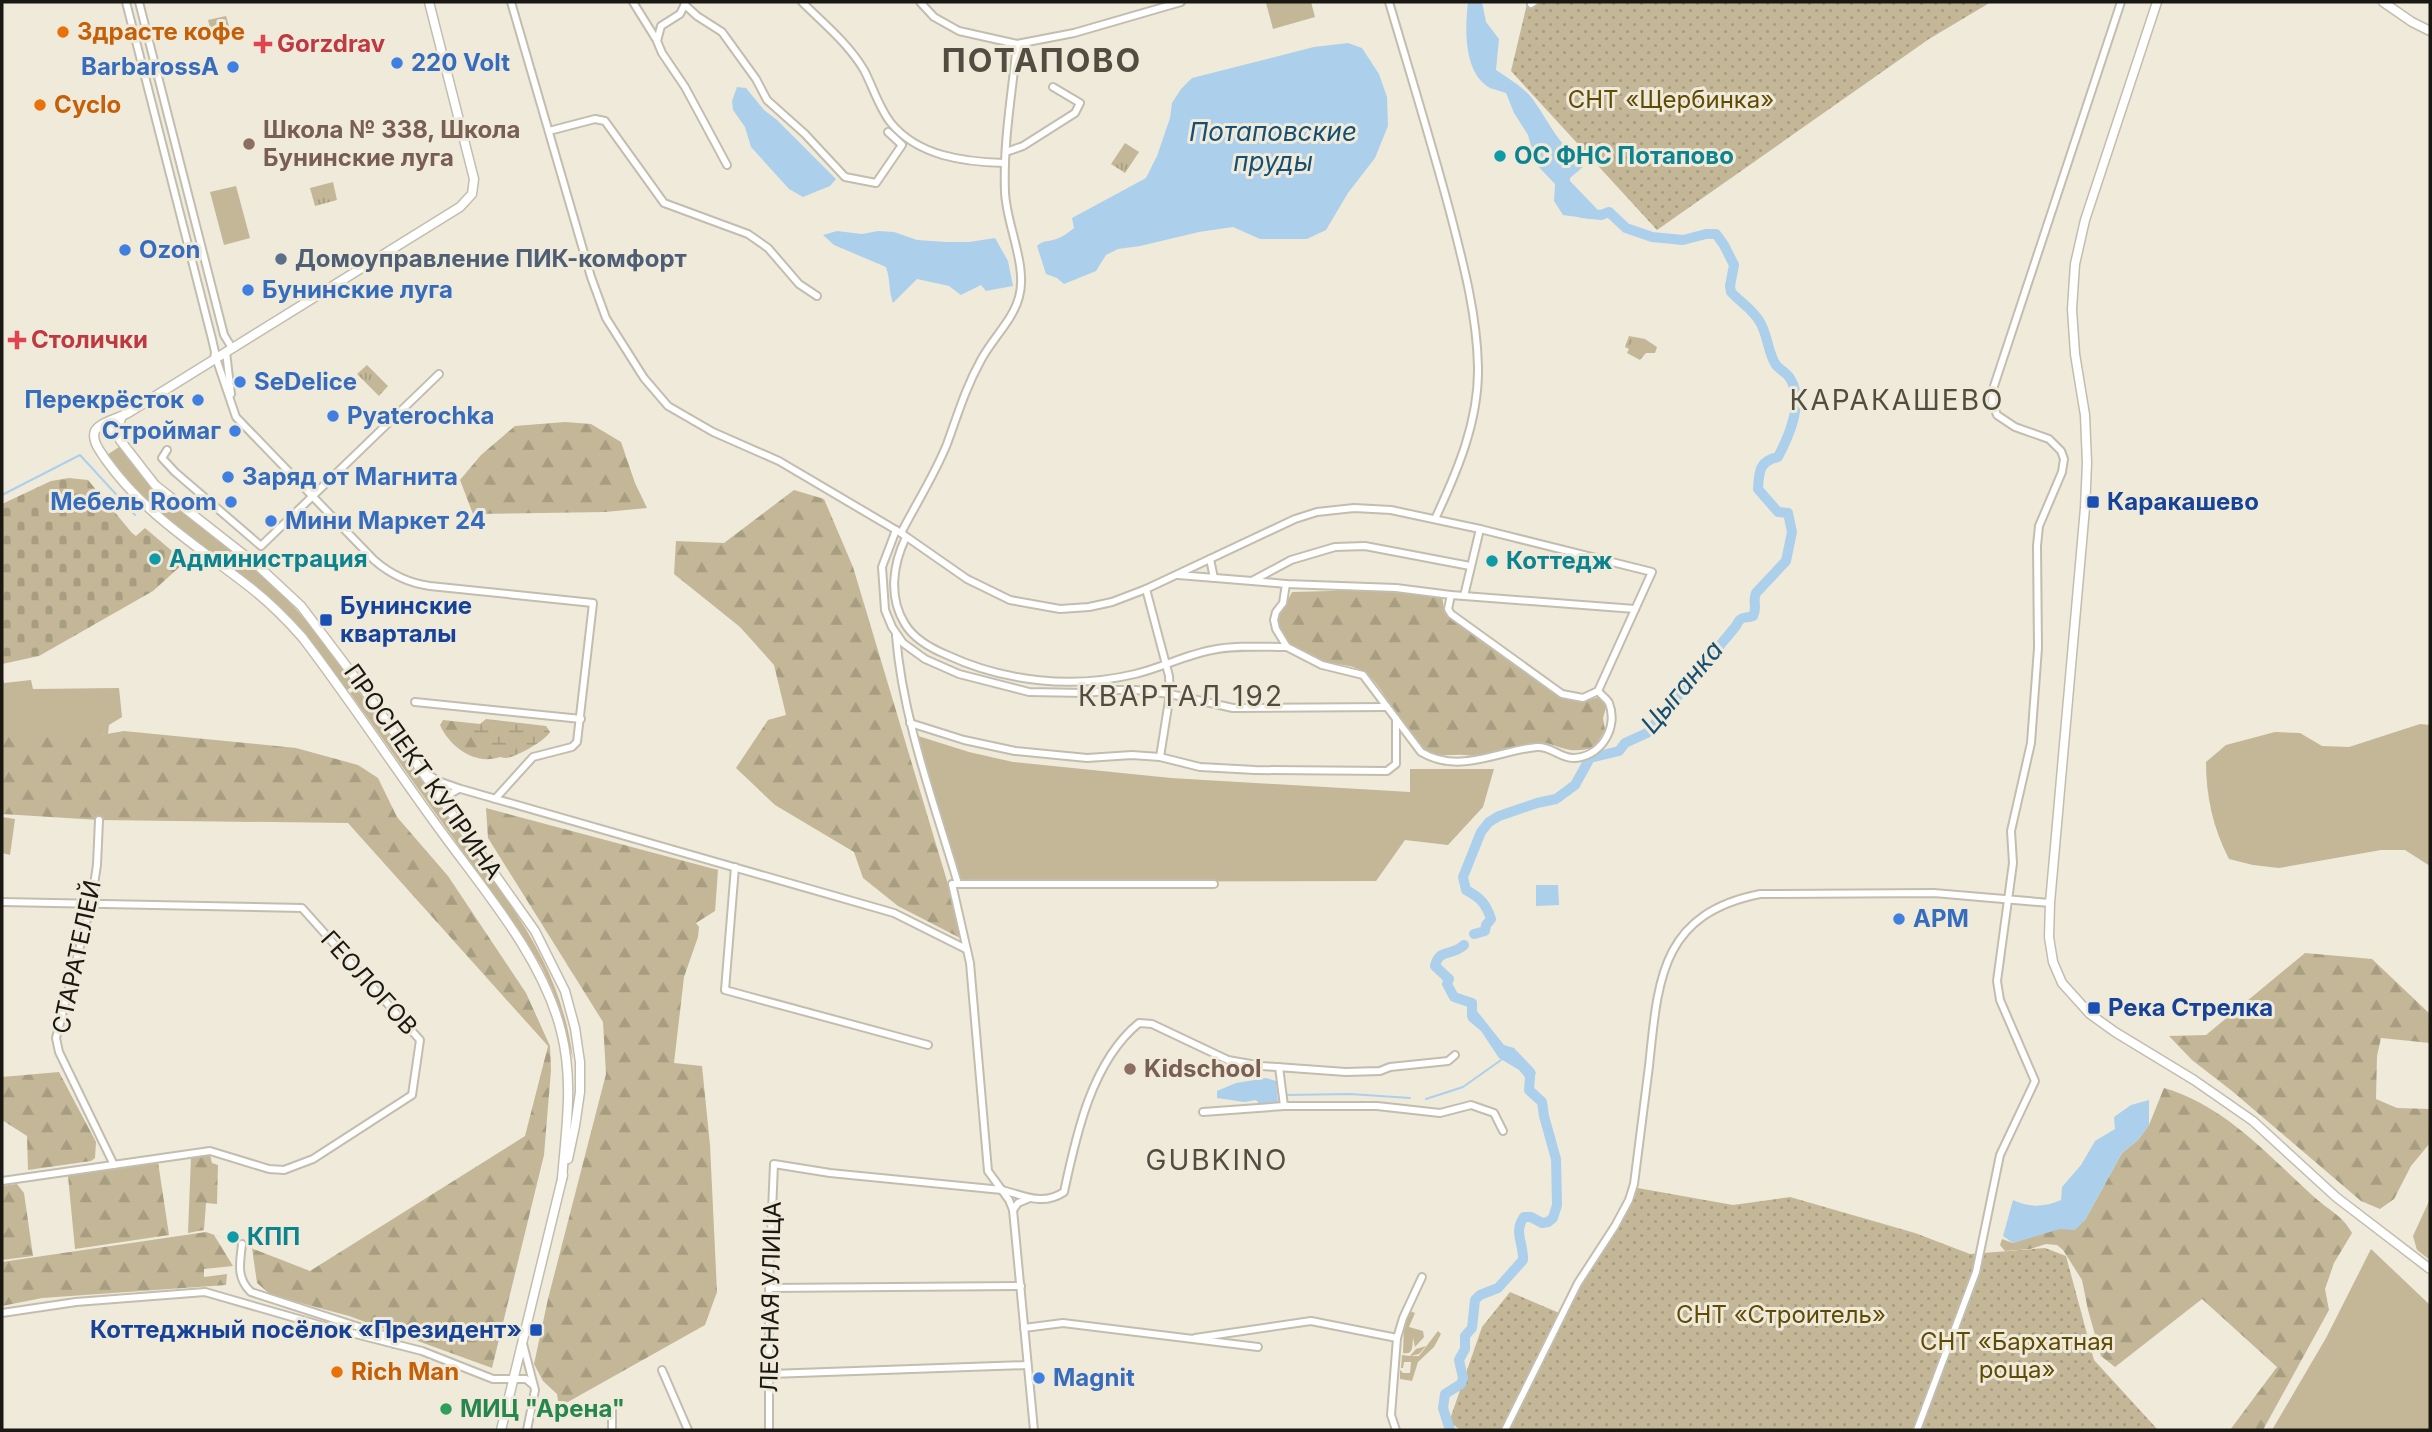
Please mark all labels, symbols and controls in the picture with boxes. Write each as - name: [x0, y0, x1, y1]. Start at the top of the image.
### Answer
- place label: Здрасте кофе: [77, 17, 245, 46]
- marker: Здрасте кофе: [55, 24, 71, 40]
- place label: Gorzdrav: [277, 29, 386, 58]
- marker: Gorzdrav: [255, 36, 271, 52]
- district label: ПОТАПОВО: [942, 41, 1142, 80]
- place label: 220 Volt: [411, 48, 510, 77]
- place label: BarbarossA: [81, 52, 219, 81]
- marker: 220 Volt: [389, 55, 405, 71]
- marker: BarbarossA: [225, 59, 241, 75]
- park label: СНТ «Щербинка»: [1568, 85, 1774, 114]
- place label: Cyclo: [54, 90, 121, 119]
- marker: Cyclo: [32, 97, 48, 113]
- place label: Школа № 338, Школа Бунинские луга: [263, 115, 521, 172]
- water label: Потаповские пруды: [1189, 116, 1357, 177]
- marker: Школа № 338, Школа Бунинские луга: [241, 136, 257, 152]
- place label: ОС ФНС Потапово: [1514, 141, 1734, 170]
- marker: ОС ФНС Потапово: [1492, 148, 1508, 164]
- place label: Ozon: [139, 235, 200, 264]
- marker: Ozon: [117, 242, 133, 258]
- place label: Домоуправление ПИК-комфорт: [295, 244, 687, 273]
- marker: Домоуправление ПИК-комфорт: [273, 251, 289, 267]
- place label: Бунинские луга: [262, 275, 453, 304]
- marker: Бунинские луга: [240, 282, 256, 298]
- place label: Столички: [31, 325, 148, 354]
- marker: Столички: [9, 332, 25, 348]
- place label: SeDelice: [254, 367, 357, 396]
- marker: SeDelice: [232, 374, 248, 390]
- district label: КАРАКАШЕВО: [1790, 383, 2004, 417]
- place label: Перекрёсток: [24, 385, 184, 414]
- marker: Перекрёсток: [190, 392, 206, 408]
- place label: Pyaterochka: [347, 401, 494, 430]
- marker: Pyaterochka: [325, 408, 341, 424]
- place label: Строймаг: [102, 416, 221, 445]
- marker: Строймаг: [227, 423, 243, 439]
- place label: Заряд от Магнита: [242, 462, 458, 491]
- marker: Заряд от Магнита: [220, 469, 236, 485]
- place label: Мебель Room: [50, 487, 217, 516]
- place label: Каракашево: [2107, 487, 2259, 516]
- marker: Мебель Room: [223, 494, 239, 510]
- marker: Каракашево: [2085, 494, 2101, 510]
- place label: Мини Маркет 24: [285, 506, 486, 535]
- marker: Мини Маркет 24: [263, 513, 279, 529]
- place label: Администрация: [169, 544, 368, 573]
- place label: Коттедж: [1506, 546, 1613, 575]
- marker: Администрация: [147, 551, 163, 567]
- marker: Коттедж: [1484, 553, 1500, 569]
- place label: Бунинские кварталы: [340, 591, 472, 648]
- marker: Бунинские кварталы: [318, 612, 334, 628]
- water label: Цыганка: [1634, 634, 1729, 739]
- street label: ПРОСПЕКТ КУПРИНА: [338, 658, 509, 885]
- district label: КВАРТАЛ 192: [1078, 679, 1284, 713]
- street label: СТАРАТЕЛЕЙ: [45, 877, 107, 1036]
- place label: АРМ: [1913, 904, 1969, 933]
- marker: АРМ: [1891, 911, 1907, 927]
- street label: ГЕОЛОГОВ: [315, 925, 424, 1041]
- place label: Река Стрелка: [2108, 993, 2273, 1022]
- marker: Река Стрелка: [2086, 1000, 2102, 1016]
- place label: Kidschool: [1144, 1054, 1262, 1083]
- marker: Kidschool: [1122, 1061, 1138, 1077]
- district label: GUBKINO: [1146, 1143, 1288, 1177]
- street label: ЛЕСНАЯ УЛИЦА: [754, 1201, 787, 1393]
- place label: КПП: [247, 1222, 300, 1251]
- marker: КПП: [225, 1229, 241, 1245]
- park label: СНТ «Строитель»: [1676, 1300, 1886, 1329]
- place label: Коттеджный посёлок «Президент»: [90, 1315, 522, 1344]
- marker: Коттеджный посёлок «Президент»: [528, 1322, 544, 1338]
- park label: СНТ «Бархатная роща»: [1920, 1327, 2114, 1384]
- place label: Rich Man: [351, 1357, 459, 1386]
- place label: Magnit: [1053, 1363, 1135, 1392]
- marker: Rich Man: [329, 1364, 345, 1380]
- marker: Magnit: [1031, 1370, 1047, 1386]
- place label: МИЦ "Арена": [460, 1394, 625, 1423]
- marker: МИЦ "Арена": [438, 1401, 454, 1417]

